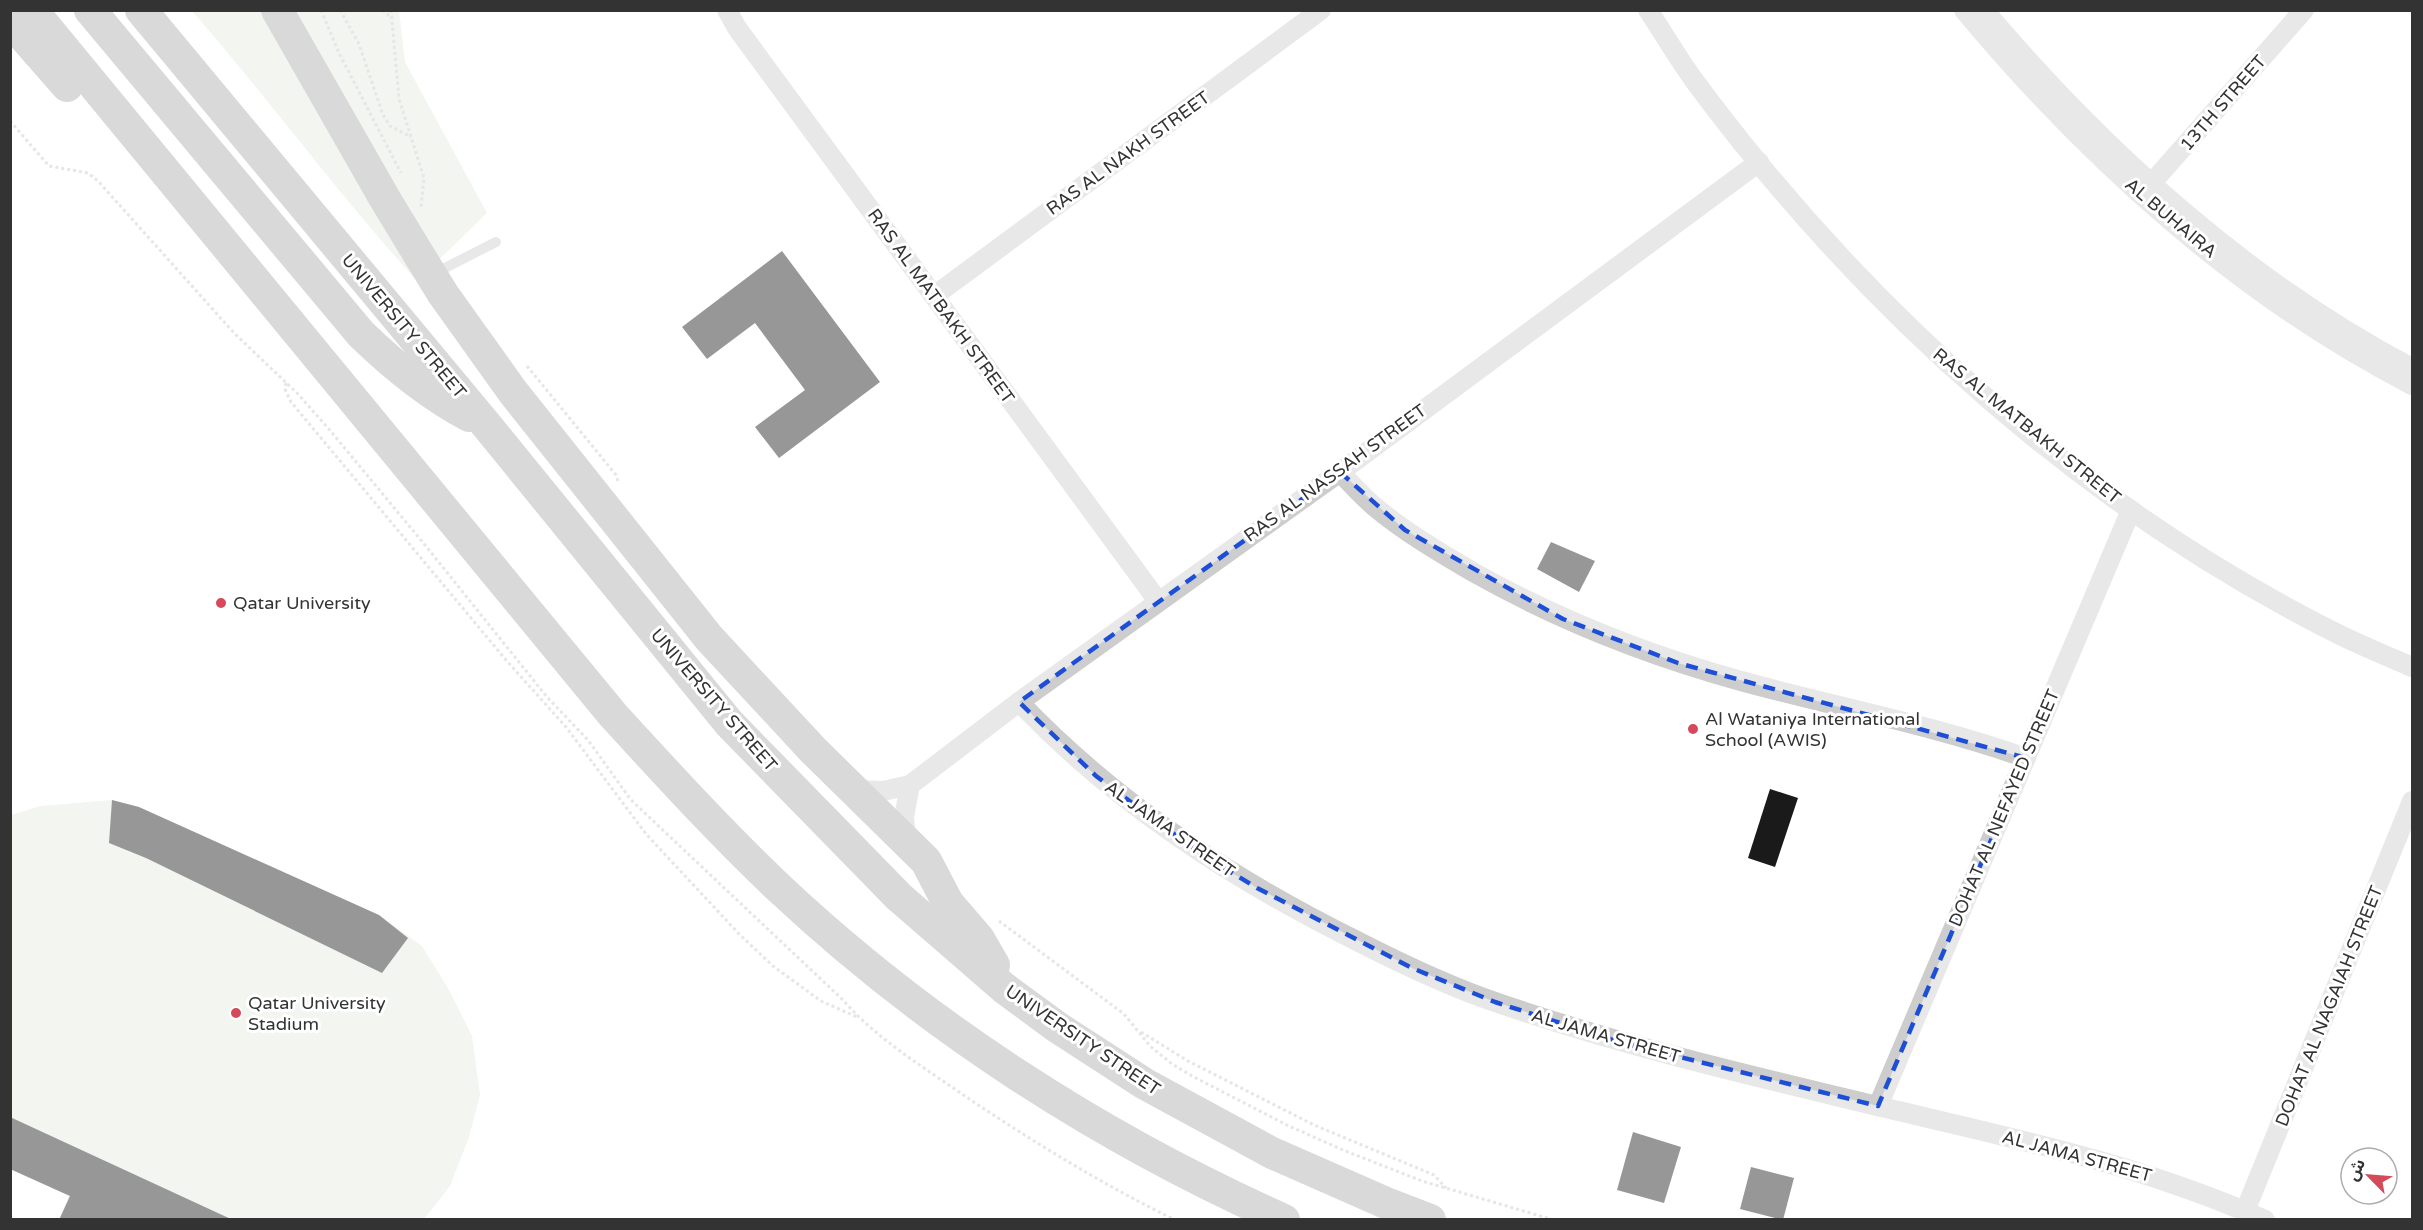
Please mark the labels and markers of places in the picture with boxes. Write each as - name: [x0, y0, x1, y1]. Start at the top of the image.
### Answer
- place label: Qatar University: [233, 592, 371, 614]
- marker: Qatar University: [214, 596, 228, 610]
- place label: Al Wataniya International School (AWIS): [1705, 708, 1920, 751]
- marker: Al Wataniya International School (AWIS): [1686, 722, 1700, 736]
- place label: Qatar University Stadium: [248, 992, 386, 1035]
- marker: Qatar University Stadium: [229, 1006, 243, 1020]

